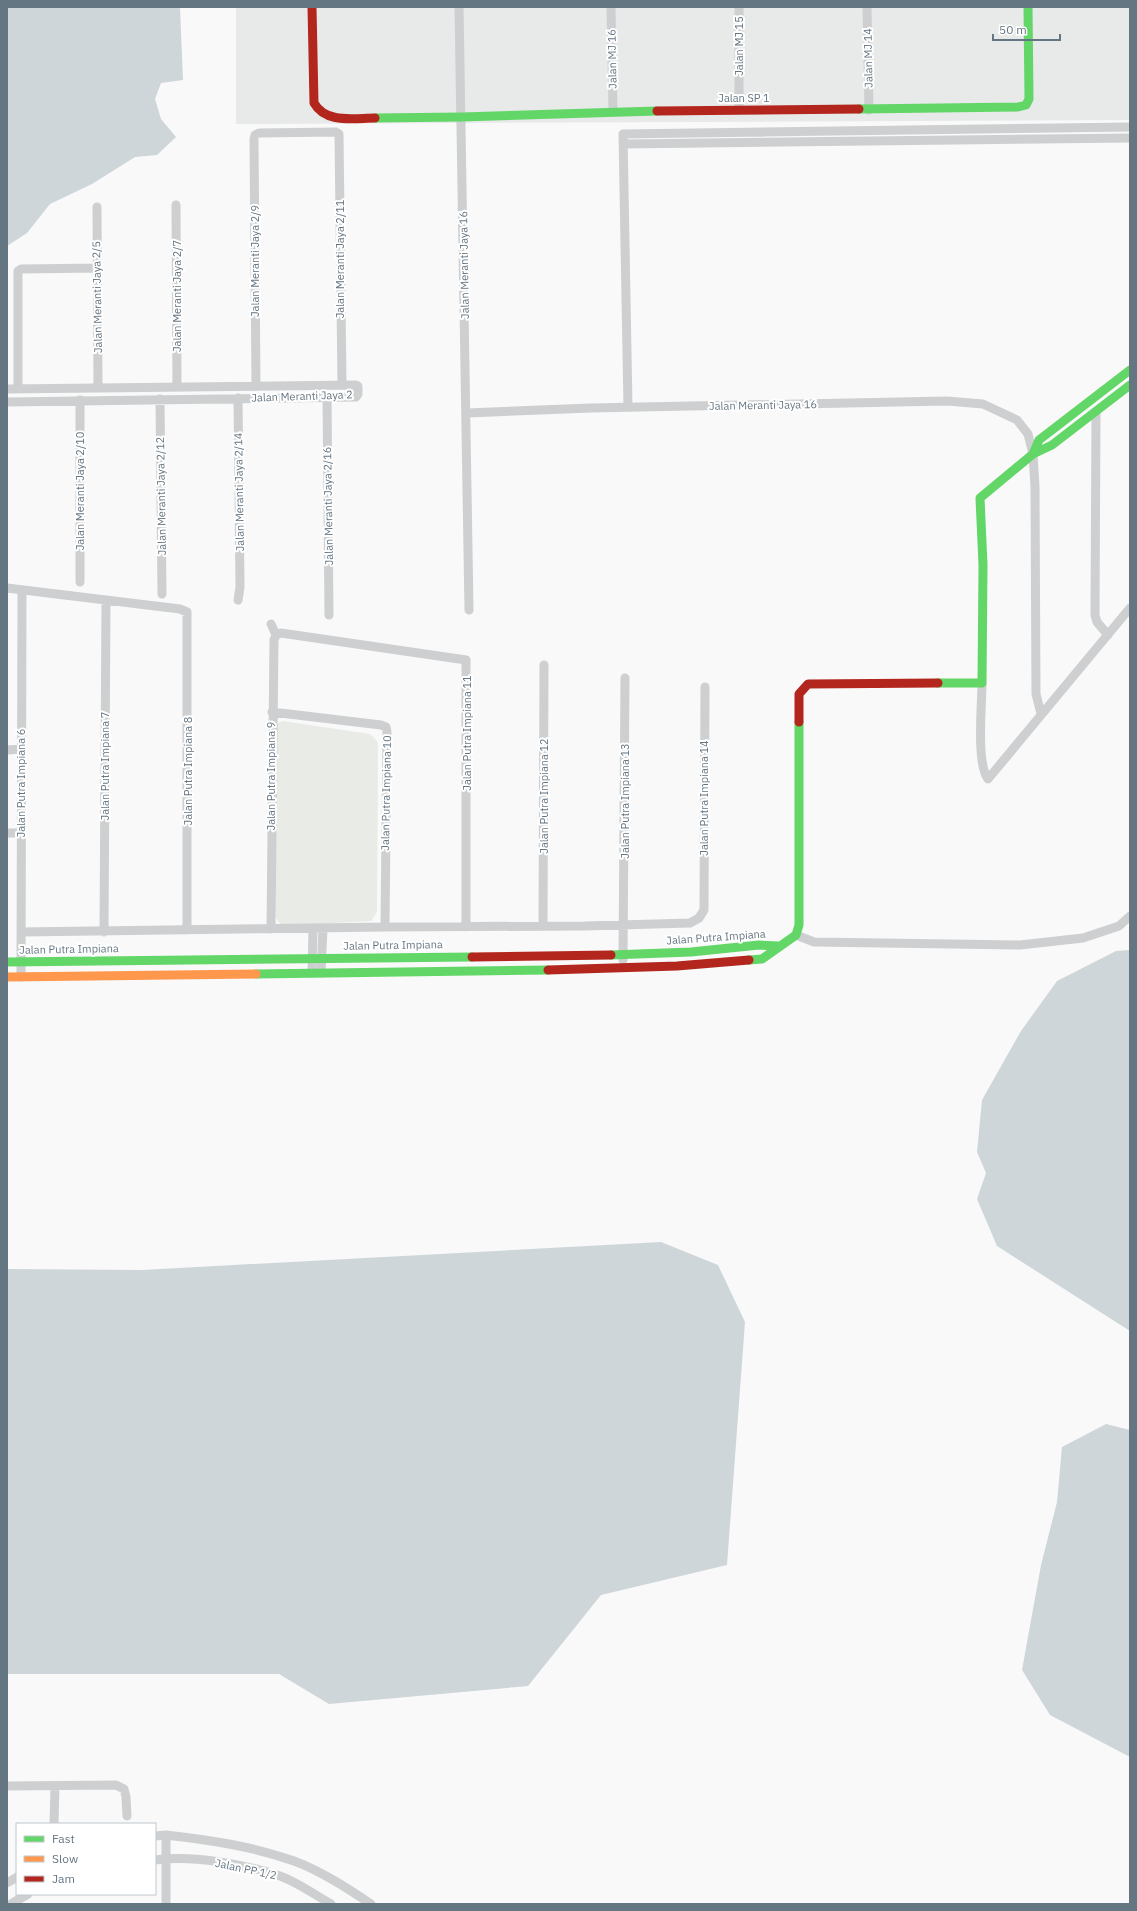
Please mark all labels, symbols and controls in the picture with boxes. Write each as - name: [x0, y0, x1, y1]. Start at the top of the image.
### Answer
- street label: Jalan MJ 15: [732, 16, 746, 76]
- scale bar: [993, 16, 1060, 42]
- text: 50 m: [999, 22, 1027, 37]
- street label: Jalan MJ 14: [860, 28, 876, 88]
- street label: Jalan MJ 16: [604, 29, 620, 89]
- street label: Jalan SP 1: [718, 91, 770, 105]
- street label: Jalan Meranti Jaya 2/11: [333, 199, 347, 318]
- street label: Jalan Meranti Jaya 2/9: [248, 205, 262, 317]
- street label: Jalan Meranti Jaya 16: [456, 211, 472, 319]
- street label: Jalan Meranti Jaya 2/7: [170, 240, 184, 352]
- street label: Jalan Meranti Jaya 2/5: [89, 241, 105, 353]
- street label: Jalan Meranti Jaya 2: [251, 387, 353, 405]
- street label: Jalan Meranti Jaya 16: [709, 397, 817, 413]
- street label: Jalan Meranti Jaya 2/10: [73, 432, 87, 550]
- street label: Jalan Meranti Jaya 2/14: [231, 432, 247, 551]
- street label: Jalan Meranti Jaya 2/12: [153, 437, 169, 555]
- street label: Jalan Meranti Jaya 2/16: [320, 447, 336, 565]
- street label: Jalan Putra Impiana 11: [460, 675, 474, 791]
- street label: Jalan Putra Impiana 7: [98, 712, 112, 820]
- street label: Jalan Putra Impiana 8: [181, 717, 195, 825]
- street label: Jalan Putra Impiana 9: [264, 722, 278, 830]
- street label: Jalan Putra Impiana 6: [14, 729, 28, 837]
- street label: Jalan Putra Impiana 10: [378, 735, 394, 851]
- street label: Jalan Putra Impiana 12: [537, 738, 551, 854]
- street label: Jalan Putra Impiana 14: [697, 740, 711, 856]
- street label: Jalan Putra Impiana 13: [618, 743, 632, 859]
- street label: Jalan Putra Impiana: [666, 927, 766, 947]
- street label: Jalan Putra Impiana: [343, 937, 443, 953]
- street label: Jalan Putra Impiana: [19, 941, 119, 957]
- legend: [16, 1823, 156, 1895]
- text: Fast: [52, 1831, 75, 1846]
- text: Slow: [52, 1851, 78, 1866]
- street label: Jalan PP 1/2: [214, 1856, 278, 1882]
- text: Jam: [52, 1871, 75, 1886]

